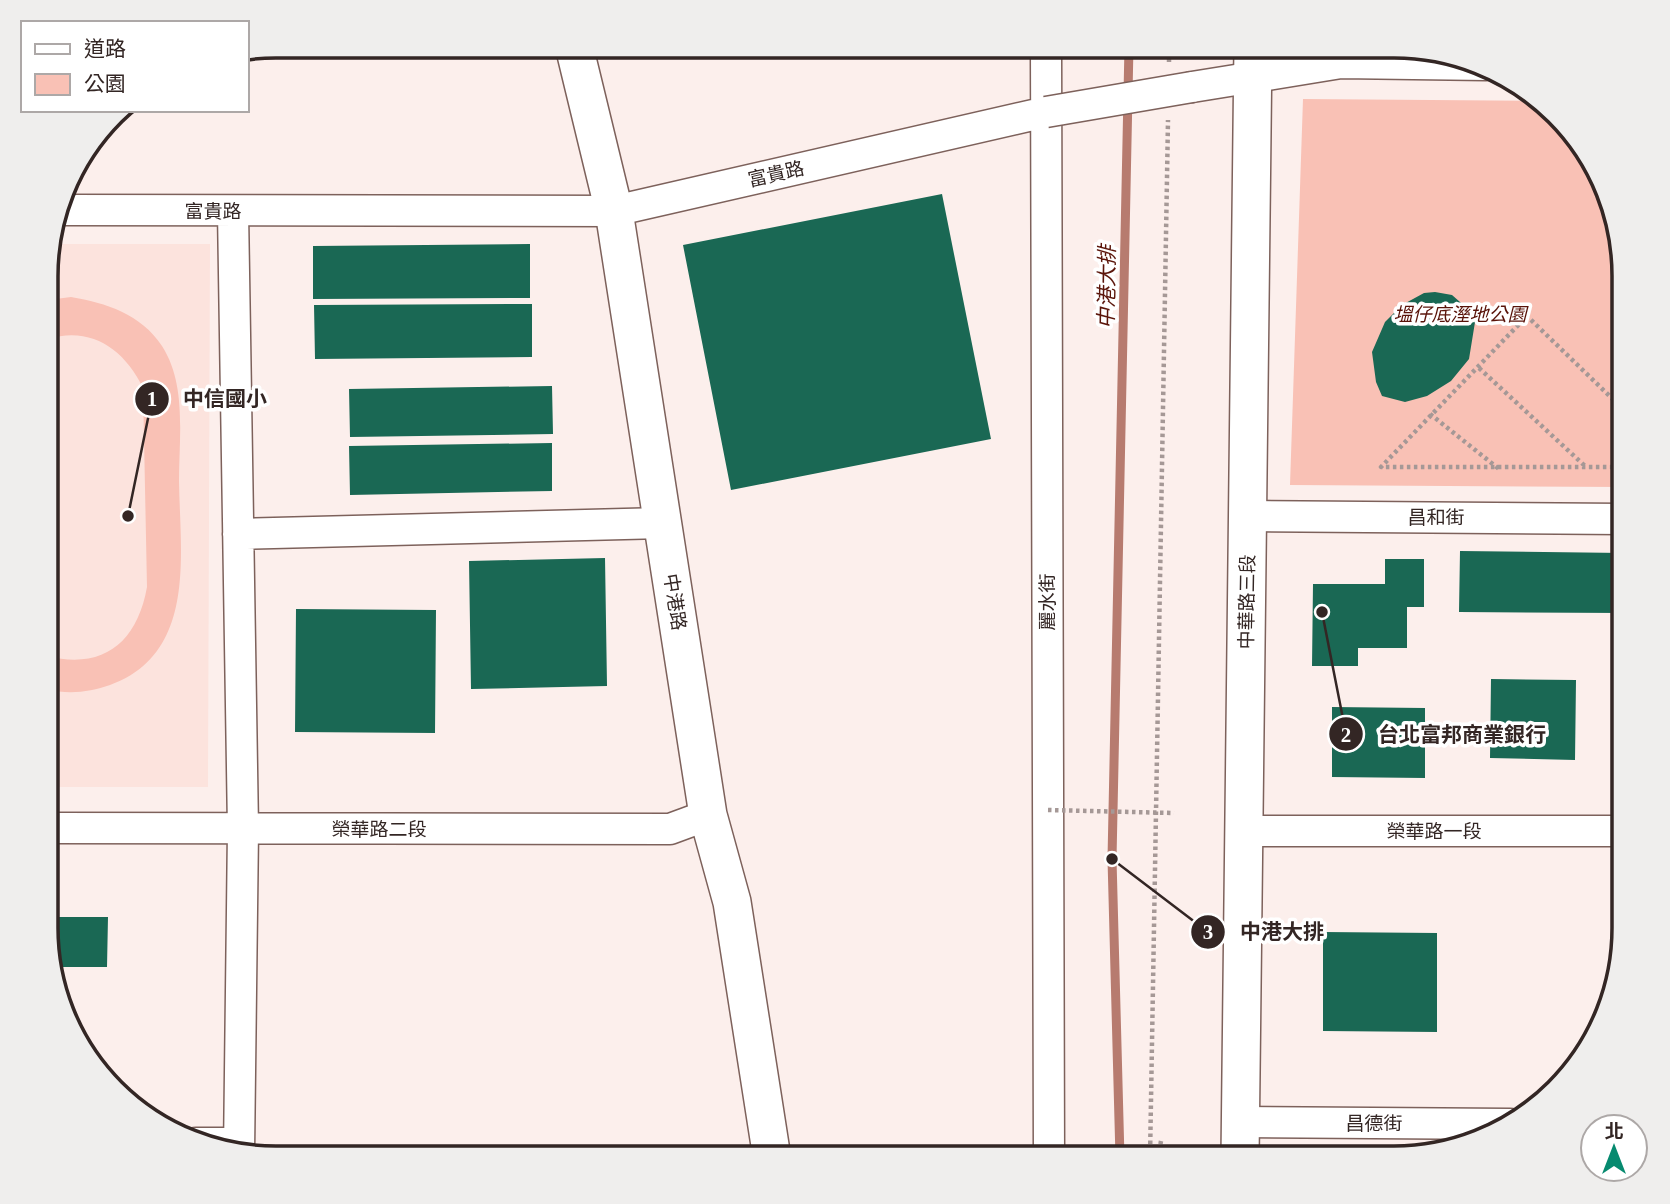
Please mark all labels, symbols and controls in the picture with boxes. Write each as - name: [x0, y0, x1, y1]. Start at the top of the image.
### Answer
- legend: [21, 21, 248, 112]
- text: 道路: [84, 37, 126, 61]
- text: 公園: [84, 72, 126, 96]
- street label: 富貴路: [746, 157, 806, 191]
- street label: 富貴路: [184, 201, 242, 222]
- water label: 中港大排: [1094, 242, 1120, 329]
- park label: 塭仔底溼地公園: [1393, 304, 1529, 325]
- callout: 中信國小: [134, 378, 281, 420]
- text: 1: [147, 387, 157, 411]
- text: 中信國小: [183, 387, 267, 411]
- street label: 昌和街: [1407, 507, 1465, 528]
- street label: 中華路三段: [1236, 554, 1258, 650]
- street label: 中港路: [660, 572, 690, 632]
- street label: 麗水街: [1037, 573, 1058, 631]
- callout: 台北富邦商業銀行: [1329, 713, 1560, 755]
- text: 2: [1341, 723, 1351, 747]
- text: 台北富邦商業銀行: [1378, 723, 1546, 747]
- street label: 榮華路二段: [331, 819, 427, 840]
- street label: 榮華路一段: [1386, 821, 1482, 842]
- callout: 中港大排: [1191, 911, 1338, 953]
- text: 3: [1203, 920, 1213, 944]
- text: 中港大排: [1240, 920, 1324, 944]
- street label: 昌德街: [1345, 1113, 1403, 1134]
- north arrow: [1579, 1113, 1649, 1183]
- text: 北: [1604, 1121, 1624, 1142]

